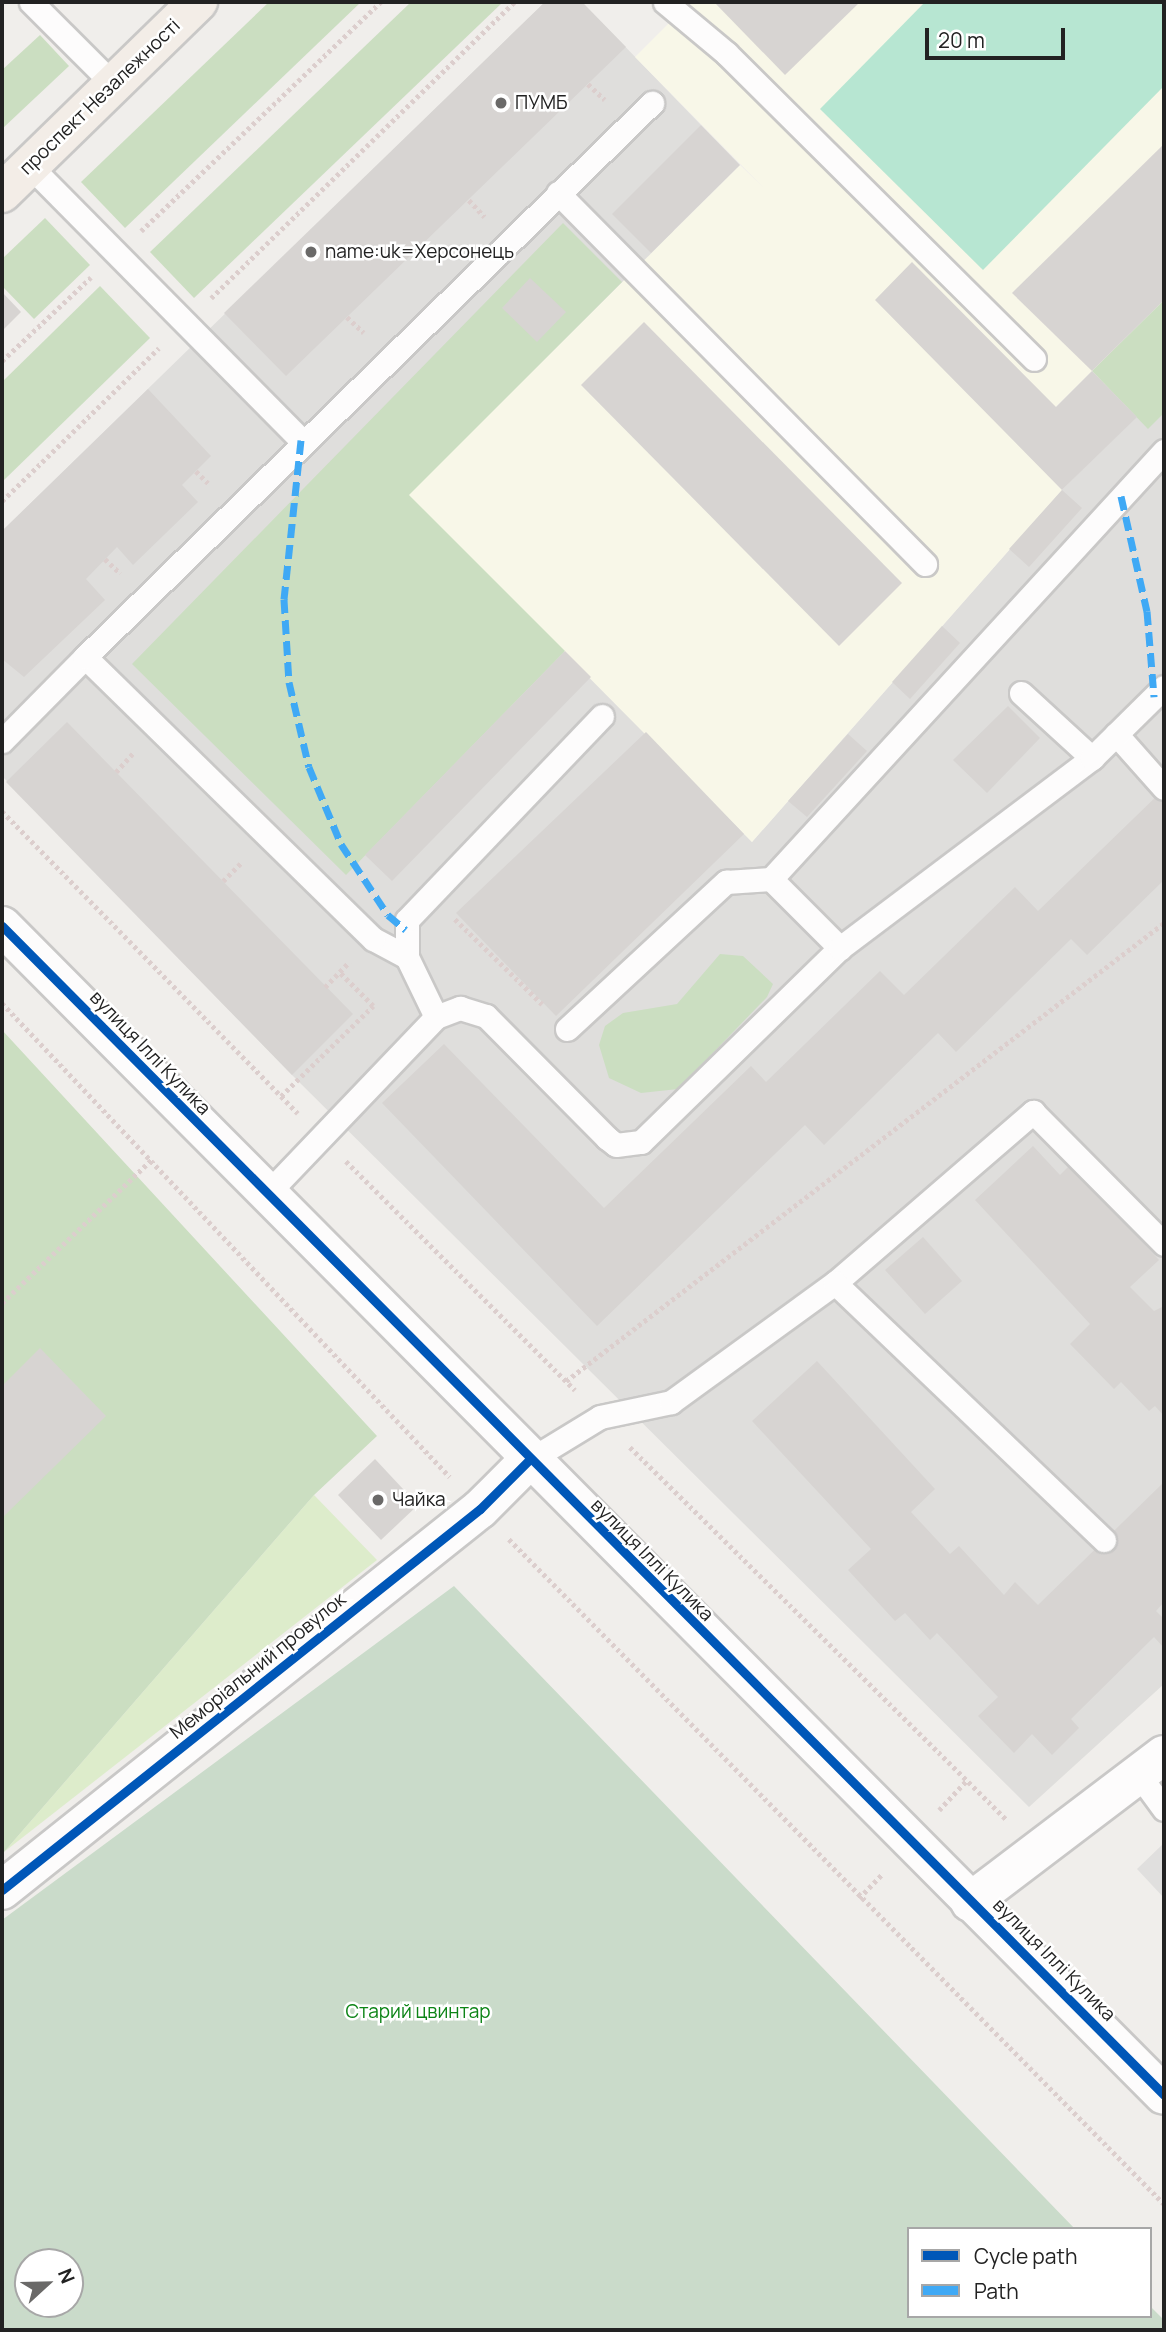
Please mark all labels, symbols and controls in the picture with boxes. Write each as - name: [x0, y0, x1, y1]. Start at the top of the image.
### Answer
- street label: проспект Незалежності: [15, 14, 185, 180]
- scale bar: [928, 14, 1068, 58]
- text: 20 m: [938, 26, 985, 54]
- place label: ПУМБ: [515, 92, 567, 114]
- marker: ПУМБ: [493, 95, 509, 111]
- place label: name:uk=Херсонець: [325, 241, 514, 263]
- marker: name:uk=Херсонець: [303, 244, 319, 260]
- street label: вулиця Іллі Кулика: [85, 986, 215, 1120]
- place label: Чайка: [392, 1489, 446, 1511]
- marker: Чайка: [370, 1492, 386, 1508]
- street label: вулиця Іллі Кулика: [586, 1494, 718, 1626]
- street label: Меморіальний провулок: [166, 1588, 350, 1744]
- street label: вулиця Іллі Кулика: [988, 1894, 1120, 2026]
- park label: Старий цвинтар: [345, 2001, 491, 2023]
- legend: [907, 2227, 1152, 2318]
- text: Cycle path: [974, 2242, 1077, 2270]
- north arrow: [14, 2248, 84, 2318]
- text: N: [52, 2265, 81, 2287]
- text: Path: [974, 2277, 1019, 2305]

